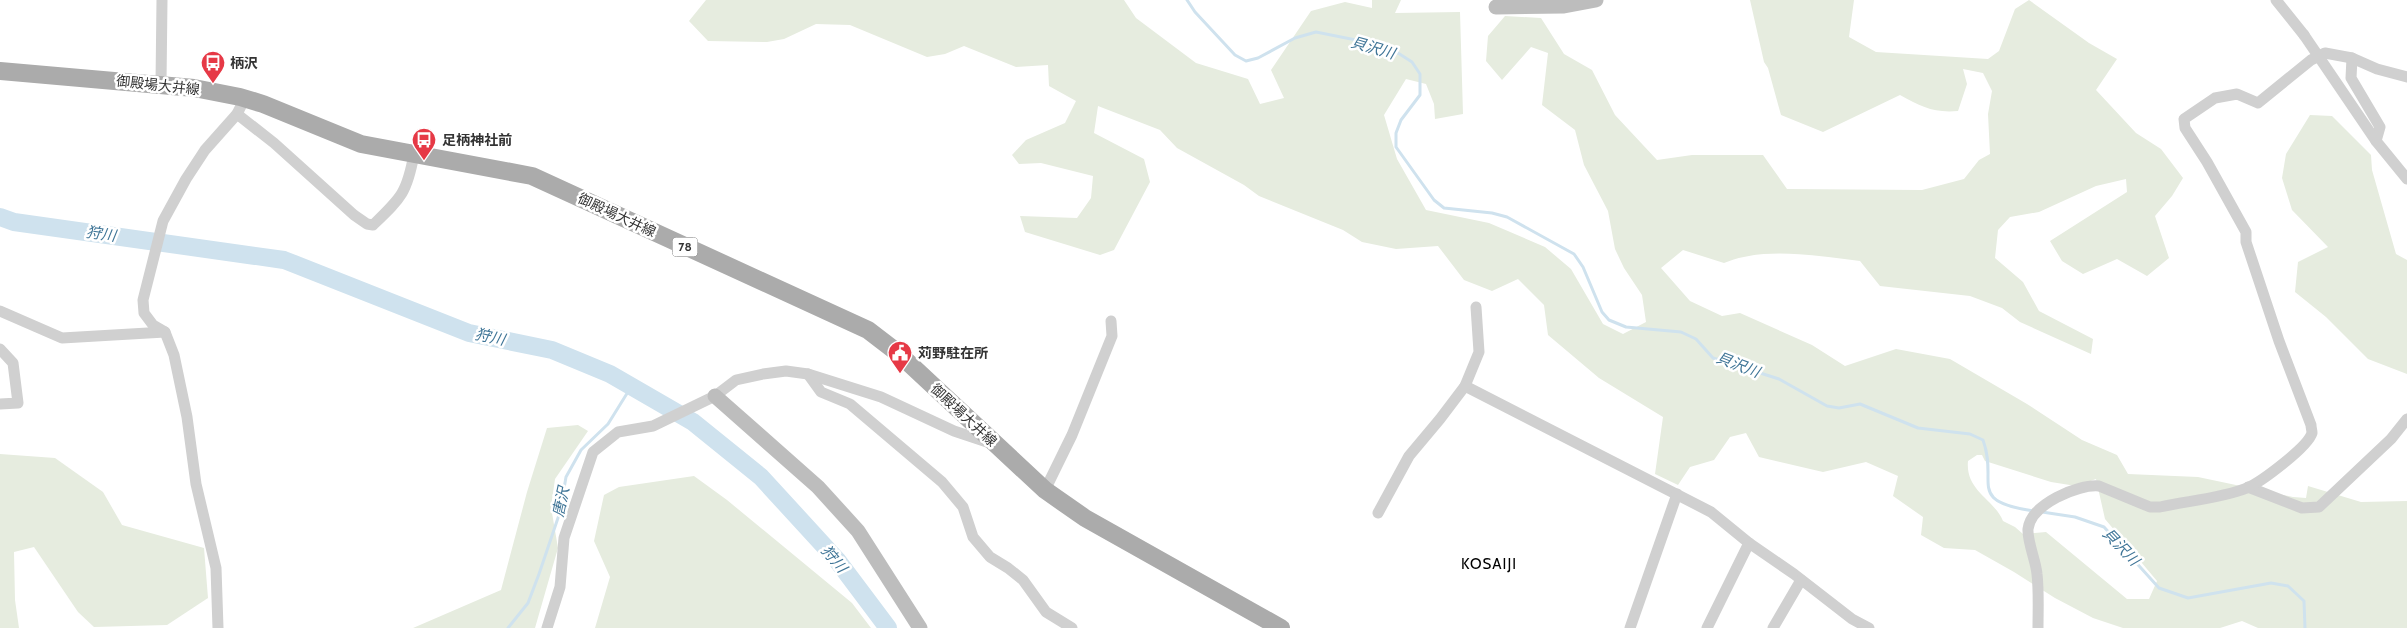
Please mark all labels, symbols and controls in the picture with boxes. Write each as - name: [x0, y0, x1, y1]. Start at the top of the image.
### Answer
- water label: 貝沢川: [1349, 33, 1399, 63]
- bus stop icon: 柄沢: [200, 50, 226, 84]
- place label: 柄沢: [230, 54, 258, 72]
- street label: 御殿場大井線: [115, 72, 201, 98]
- bus stop icon: 足柄神社前: [411, 127, 437, 161]
- place label: 足柄神社前: [442, 131, 512, 149]
- street label: 御殿場大井線: [575, 189, 659, 241]
- water label: 狩川: [85, 223, 119, 245]
- road number: 78: [672, 238, 698, 256]
- water label: 狩川: [473, 325, 508, 349]
- public building icon: 苅野駐在所: [887, 340, 913, 374]
- place label: 苅野駐在所: [918, 344, 988, 362]
- water label: 貝沢川: [1714, 349, 1764, 382]
- street label: 御殿場大井線: [927, 380, 1001, 450]
- water label: 唐沢: [549, 484, 573, 519]
- water label: 貝沢川: [2099, 525, 2144, 571]
- water label: 狩川: [817, 542, 852, 578]
- district label: KOSAIJI: [1461, 555, 1517, 573]

